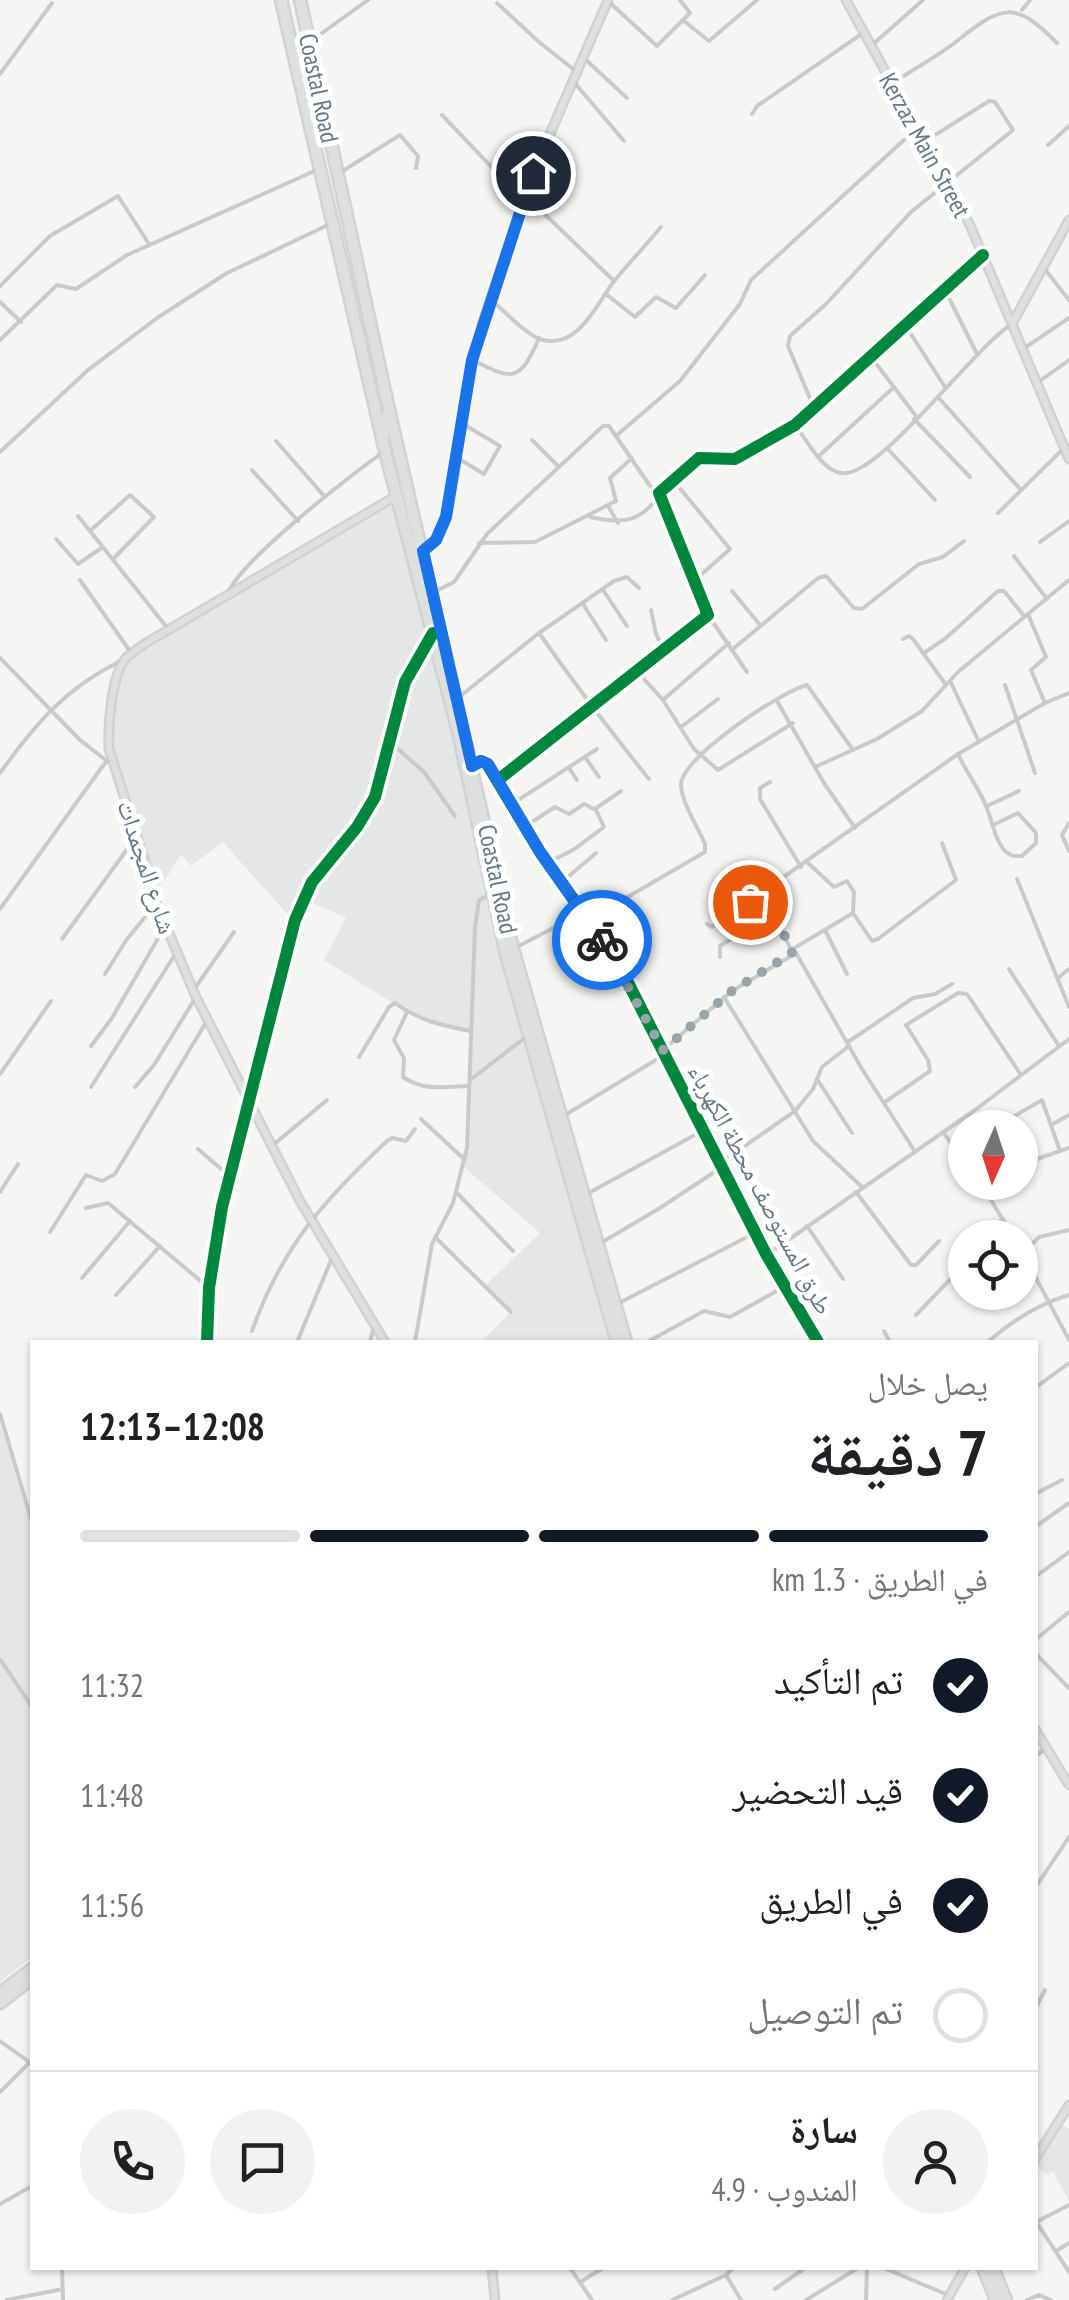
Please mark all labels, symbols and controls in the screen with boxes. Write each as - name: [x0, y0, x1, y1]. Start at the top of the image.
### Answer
- street label: Coastal Road: [292, 31, 346, 145]
- street label: Kerzaz Main Street: [872, 67, 978, 223]
- pin: [491, 131, 576, 216]
- icon: home: [506, 146, 561, 201]
- street label: شارع المجمدات: [110, 796, 184, 938]
- street label: Coastal Road: [471, 822, 525, 936]
- pin: [708, 860, 793, 945]
- icon: bag: [723, 875, 778, 930]
- courier: [552, 890, 652, 990]
- icon: bike: [575, 913, 630, 968]
- street label: طرق المستوصف محطة الكهرباء: [681, 1058, 841, 1320]
- north arrow: [948, 1110, 1038, 1200]
- map controls: [948, 1110, 1038, 1310]
- button: locate: [948, 1220, 1038, 1310]
- text: يصل خلال: [868, 1362, 988, 1404]
- text: 12:08–12:13: [80, 1401, 265, 1450]
- text: 7 دقيقة: [807, 1410, 988, 1494]
- text: في الطريق · 1.3 km: [772, 1558, 988, 1600]
- text: تم التأكيد: [774, 1655, 903, 1704]
- icon: check: [933, 1658, 988, 1713]
- text: 11:32: [80, 1664, 144, 1706]
- text: قيد التحضير: [733, 1765, 903, 1814]
- icon: check: [933, 1768, 988, 1823]
- text: 11:48: [80, 1774, 144, 1816]
- text: في الطريق: [759, 1875, 903, 1924]
- icon: check: [933, 1878, 988, 1933]
- text: 11:56: [80, 1884, 144, 1926]
- text: تم التوصيل: [747, 1985, 903, 2034]
- text: سارة: [790, 2104, 858, 2153]
- button: phone: [80, 2109, 185, 2214]
- button: chat: [210, 2109, 315, 2214]
- button: person: [883, 2109, 988, 2214]
- text: المندوب · 4.9: [711, 2168, 858, 2210]

